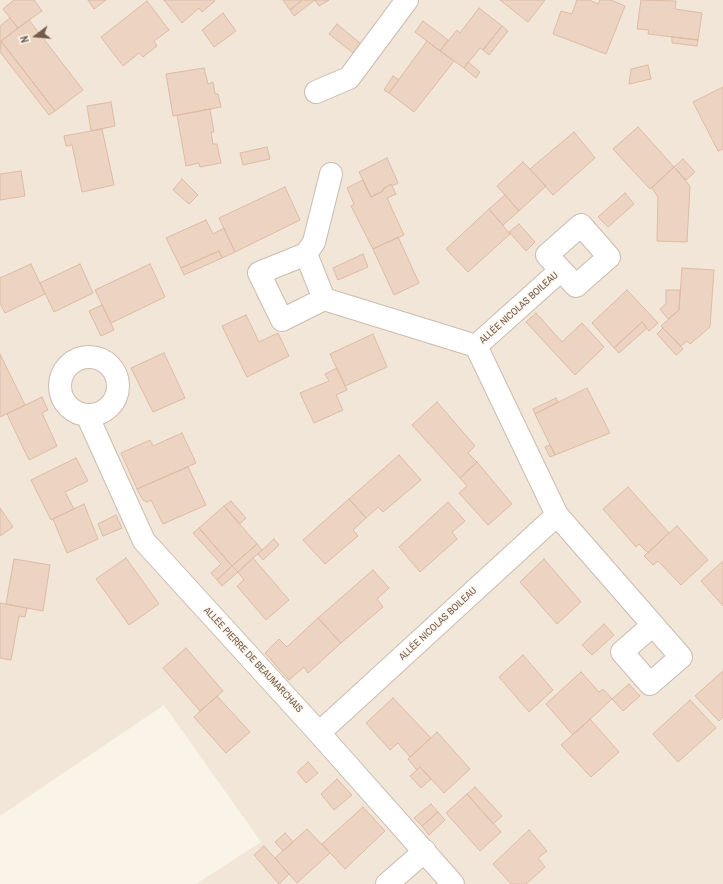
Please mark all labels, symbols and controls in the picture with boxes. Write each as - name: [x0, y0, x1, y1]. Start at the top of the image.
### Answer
- north arrow: [16, 16, 56, 56]
- text: N: [17, 34, 32, 44]
- street label: ALLÉE NICOLAS BOILEAU: [477, 270, 561, 346]
- street label: ALLÉE NICOLAS BOILEAU: [397, 585, 479, 663]
- street label: ALLÉE PIERRE DE BEAUMARCHAIS: [201, 605, 305, 715]

